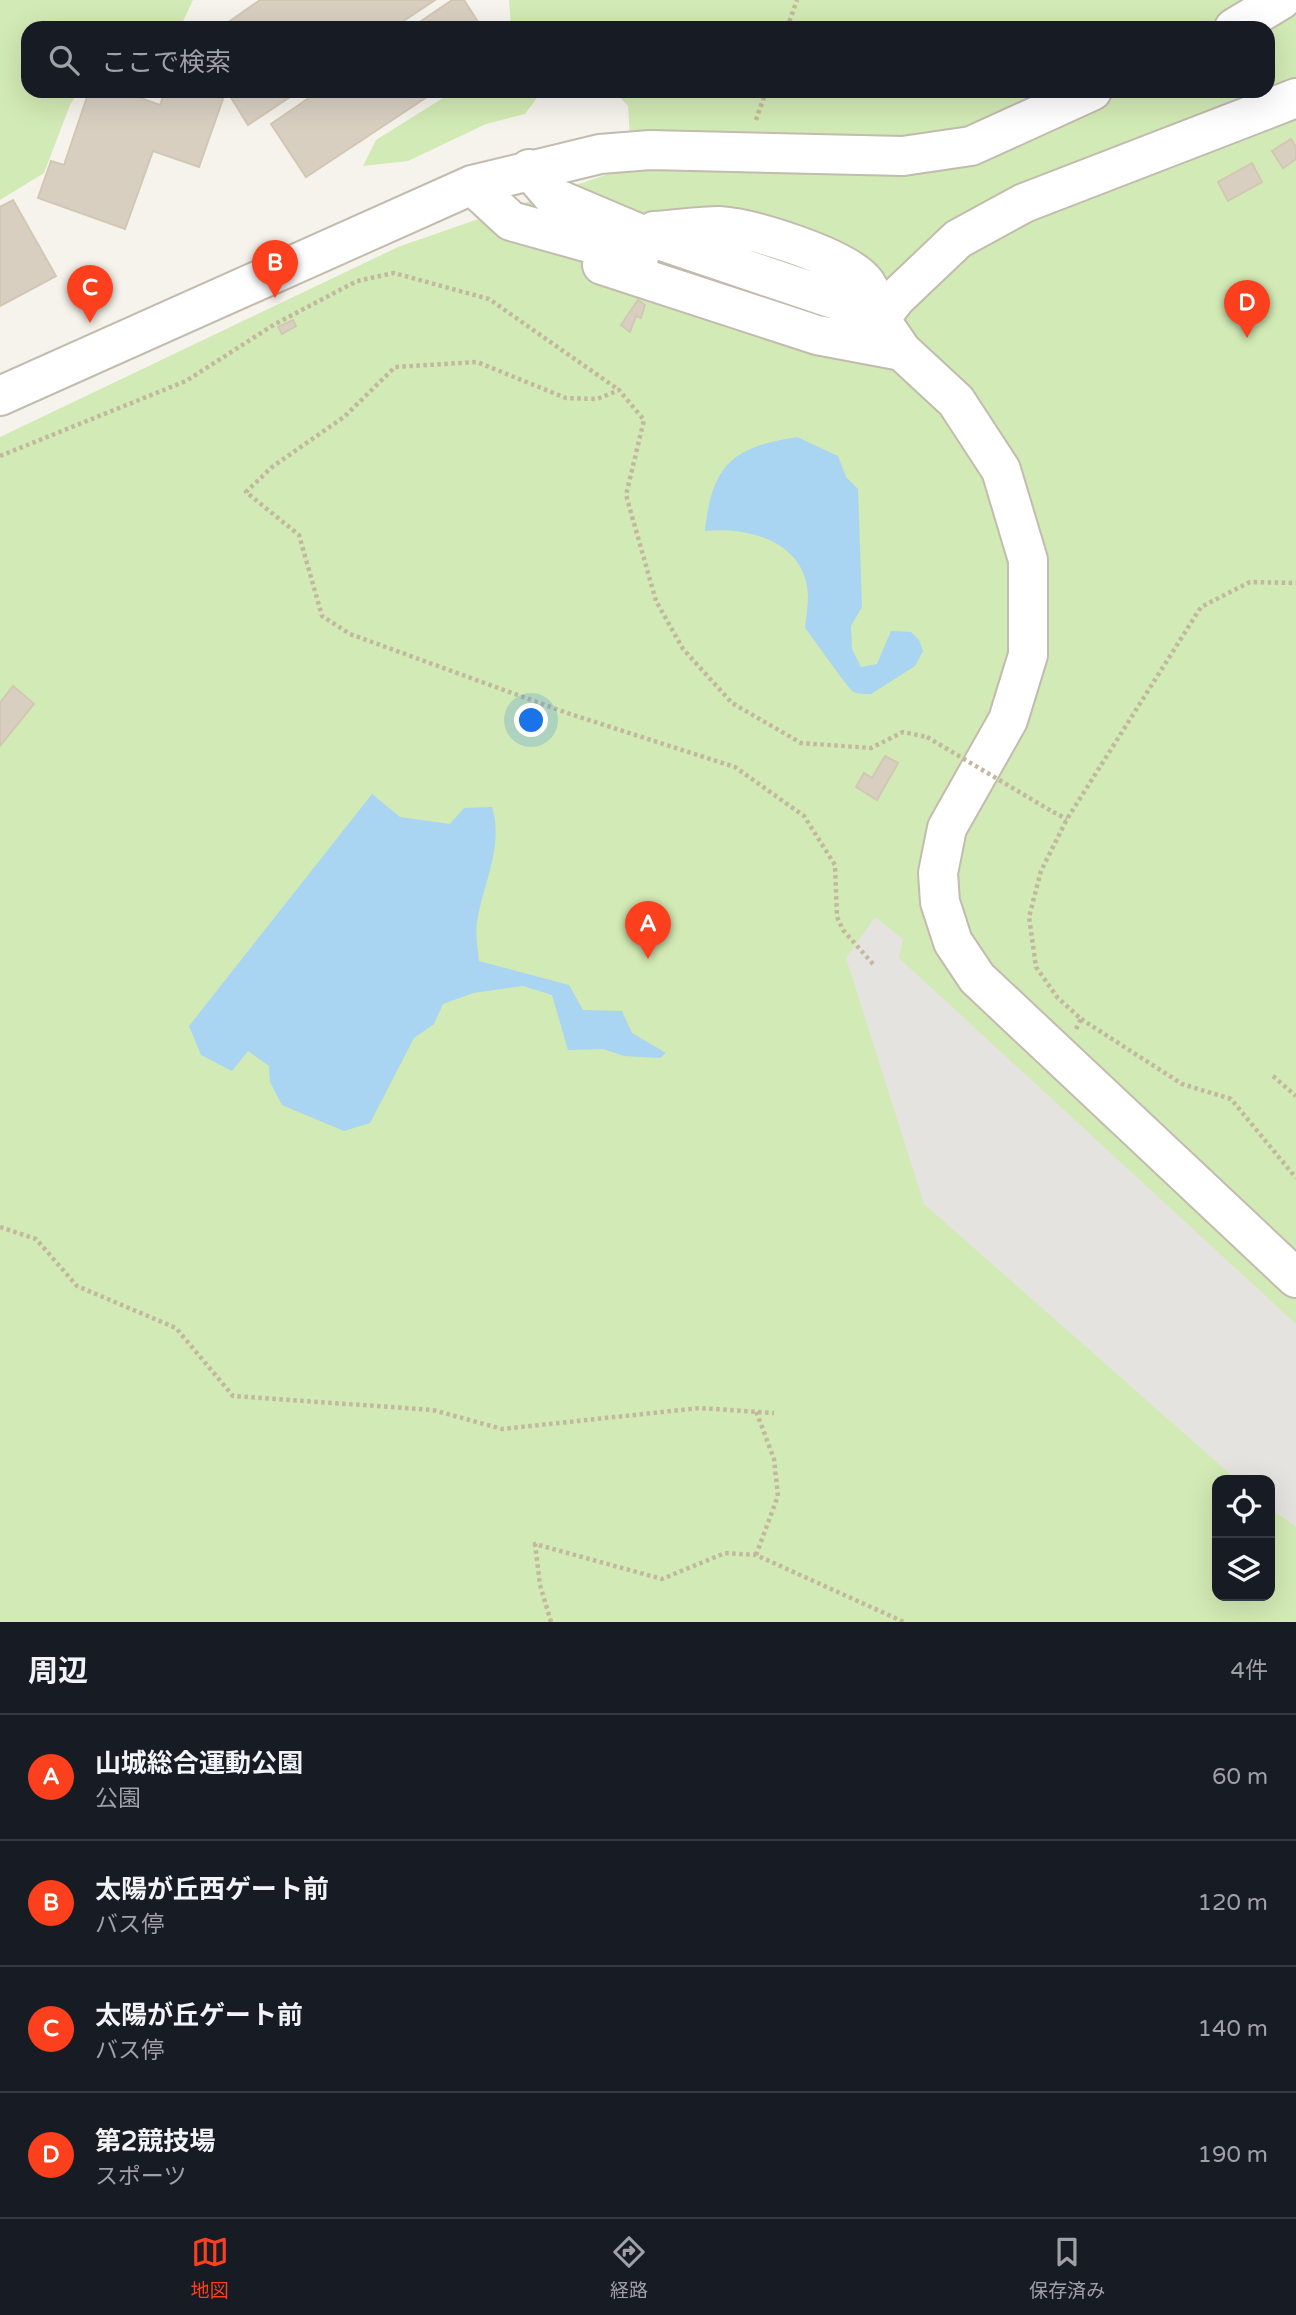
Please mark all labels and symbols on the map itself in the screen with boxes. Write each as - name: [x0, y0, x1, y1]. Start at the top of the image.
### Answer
- pin: B: [252, 240, 298, 298]
- pin: C: [67, 265, 113, 323]
- pin: D: [1224, 280, 1270, 338]
- your location: [514, 703, 548, 737]
- pin: A: [625, 901, 671, 959]

